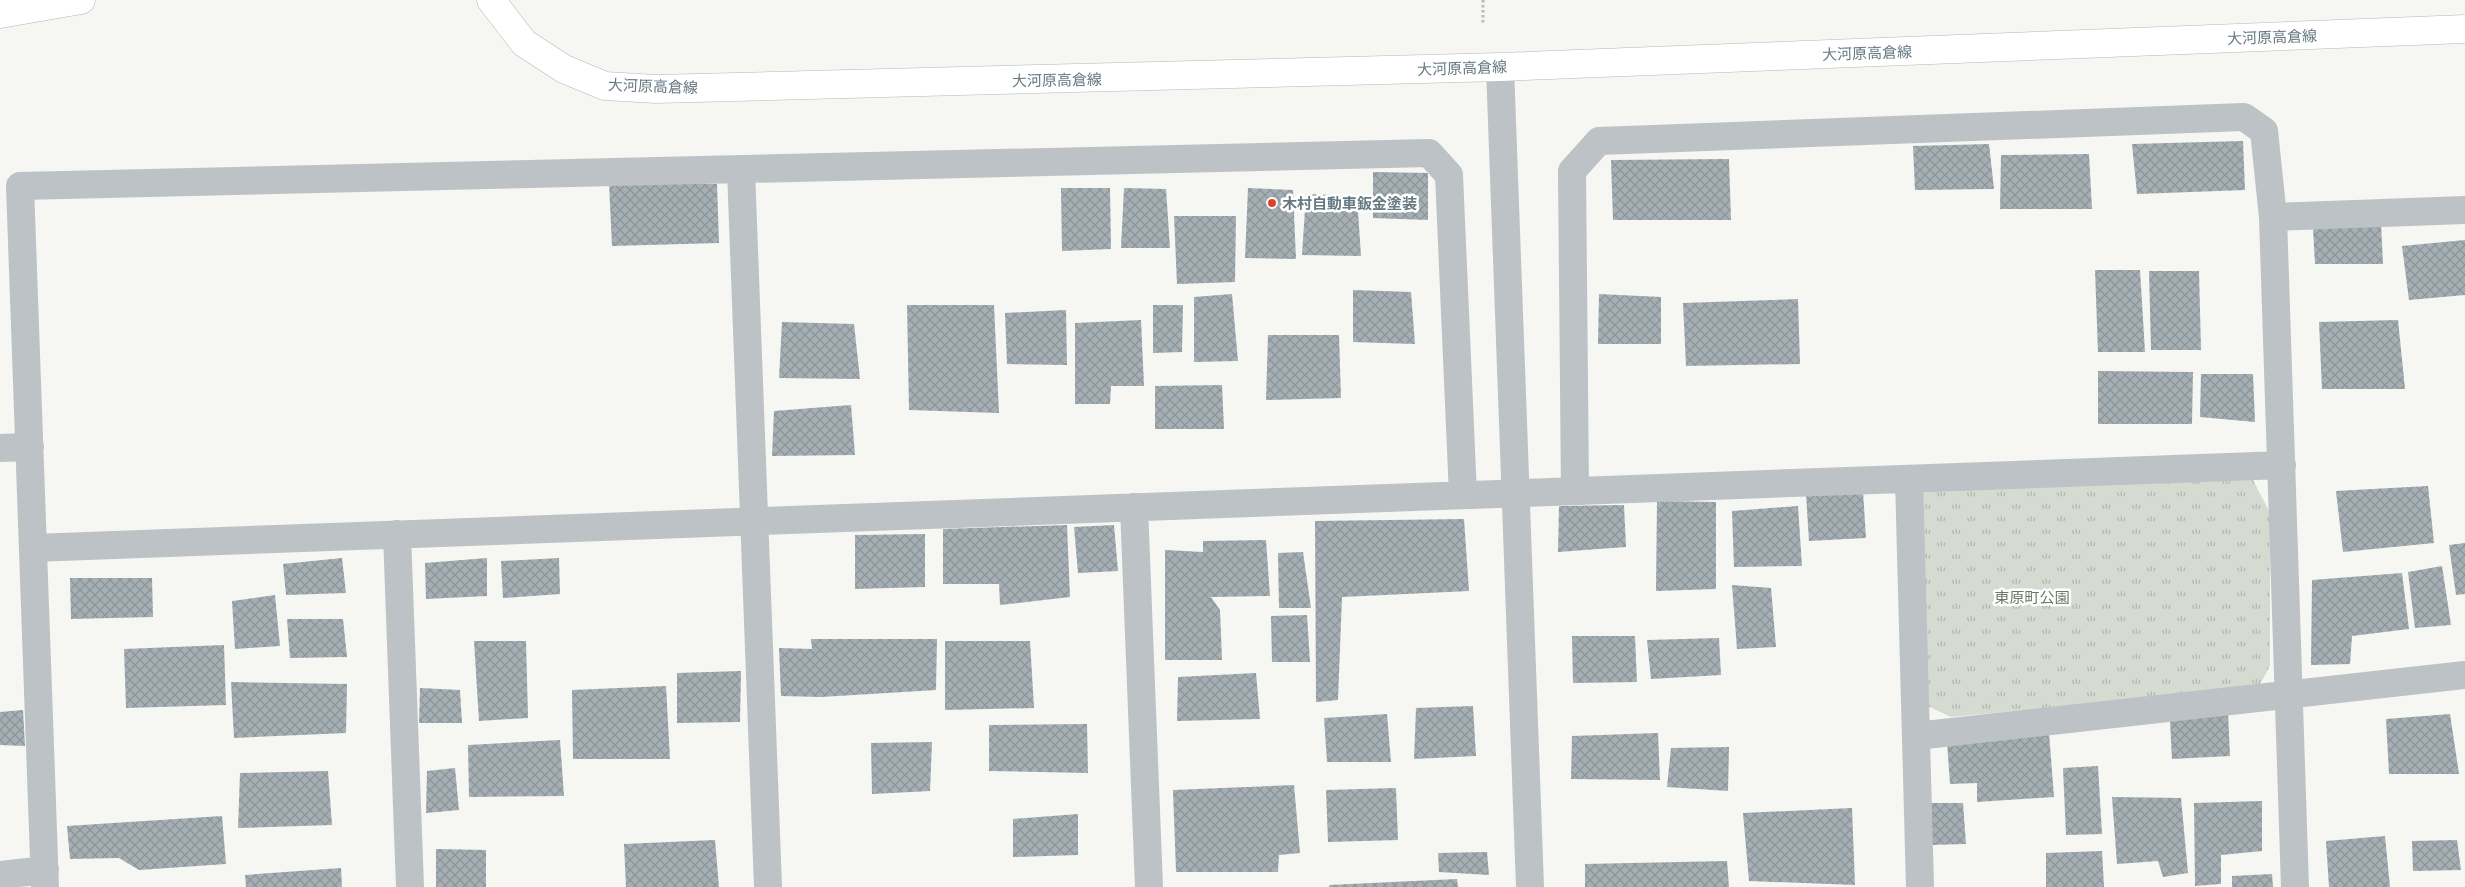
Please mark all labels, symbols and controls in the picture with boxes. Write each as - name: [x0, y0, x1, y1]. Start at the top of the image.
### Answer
- street label: 大河原高倉線: [2227, 25, 2317, 49]
- street label: 大河原高倉線: [1822, 41, 1912, 65]
- street label: 大河原高倉線: [1417, 56, 1507, 80]
- street label: 大河原高倉線: [1012, 69, 1102, 91]
- street label: 大河原高倉線: [608, 74, 698, 98]
- place label: 木村自動車鈑金塗装: [1282, 193, 1417, 214]
- marker: 木村自動車鈑金塗装: [1266, 197, 1278, 209]
- park label: 東原町公園: [1994, 587, 2070, 608]

